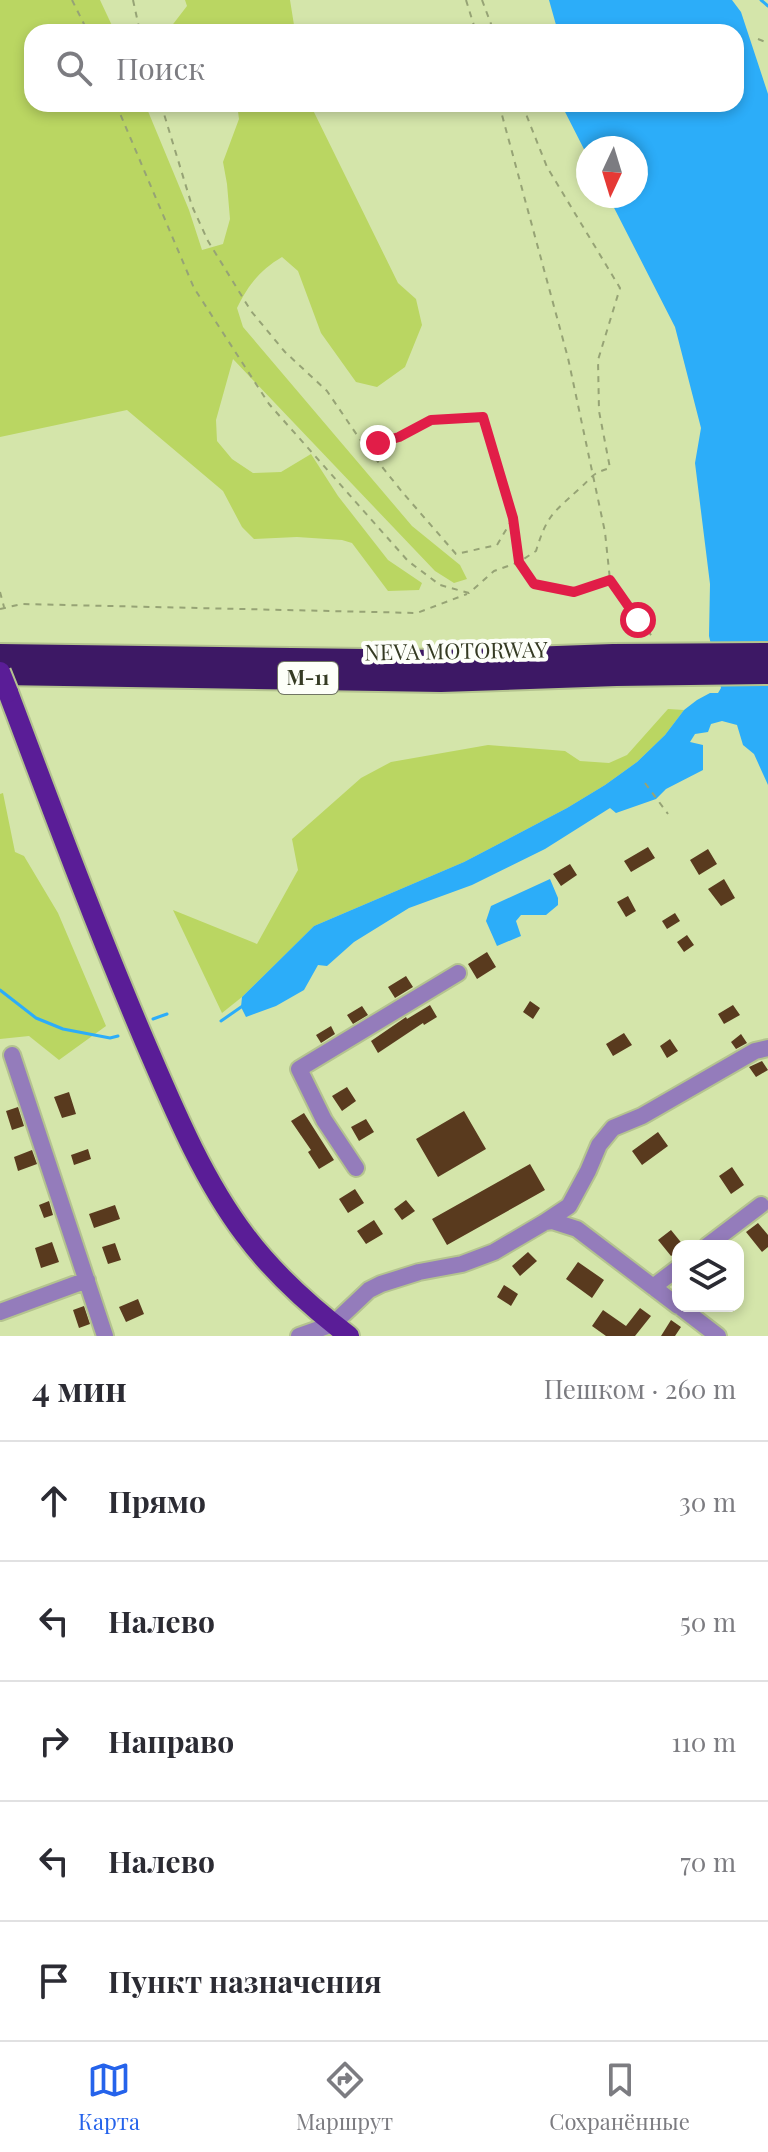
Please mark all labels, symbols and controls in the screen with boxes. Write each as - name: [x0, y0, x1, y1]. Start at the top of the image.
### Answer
- search box: [24, 24, 744, 112]
- icon: search: [52, 46, 96, 90]
- text: Поиск: [116, 48, 205, 88]
- north arrow: [576, 136, 648, 208]
- route end: [360, 425, 396, 461]
- route start: [620, 602, 656, 638]
- street label: NEVA MOTORWAY: [364, 633, 548, 667]
- road number: М-11: [278, 662, 338, 694]
- map controls: [672, 1240, 744, 1312]
- button: layers: [672, 1240, 744, 1312]
- text: 4 мин: [32, 1365, 127, 1411]
- text: Пешком · 260 m: [544, 1371, 736, 1406]
- icon: ahead: [32, 1479, 76, 1523]
- text: Прямо: [108, 1481, 206, 1521]
- text: 30 m: [679, 1484, 736, 1519]
- icon: left: [32, 1599, 76, 1643]
- text: Налево: [108, 1601, 215, 1641]
- text: 50 m: [680, 1604, 736, 1639]
- icon: right: [32, 1719, 76, 1763]
- text: Направо: [108, 1721, 234, 1761]
- text: 110 m: [672, 1724, 736, 1759]
- icon: left: [32, 1839, 76, 1883]
- text: Налево: [108, 1841, 215, 1881]
- text: 70 m: [680, 1844, 736, 1879]
- icon: arrive: [32, 1959, 76, 2003]
- text: Пункт назначения: [108, 1961, 382, 2001]
- tab: Карта: [78, 2058, 140, 2136]
- tab: Маршрут: [296, 2058, 393, 2136]
- tab: Сохранённые: [549, 2058, 690, 2136]

